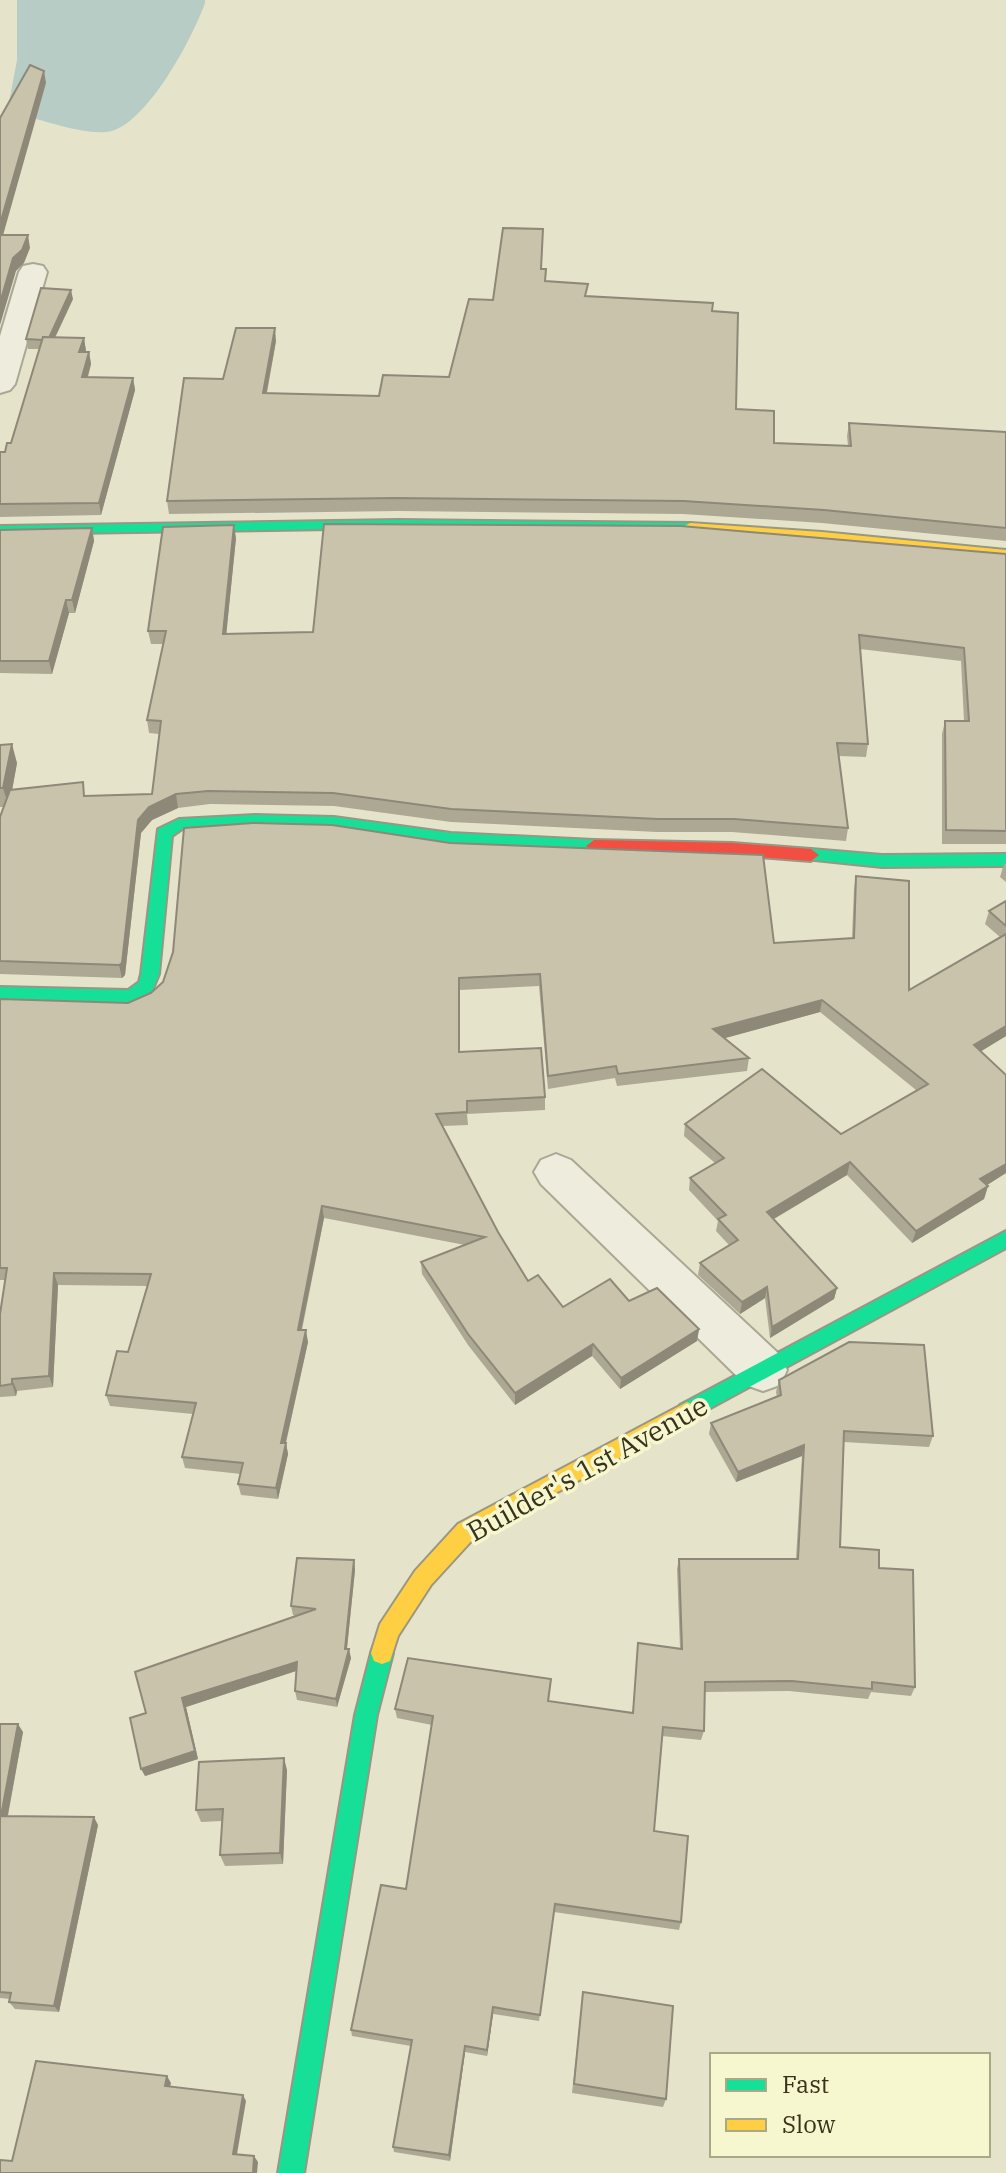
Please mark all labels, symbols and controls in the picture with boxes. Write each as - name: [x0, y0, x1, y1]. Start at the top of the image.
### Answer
- street label: Builder's 1st Avenue: [460, 1386, 714, 1550]
- legend: [710, 2053, 990, 2157]
- text: Fast: [782, 2068, 829, 2100]
- text: Slow: [782, 2108, 836, 2140]

